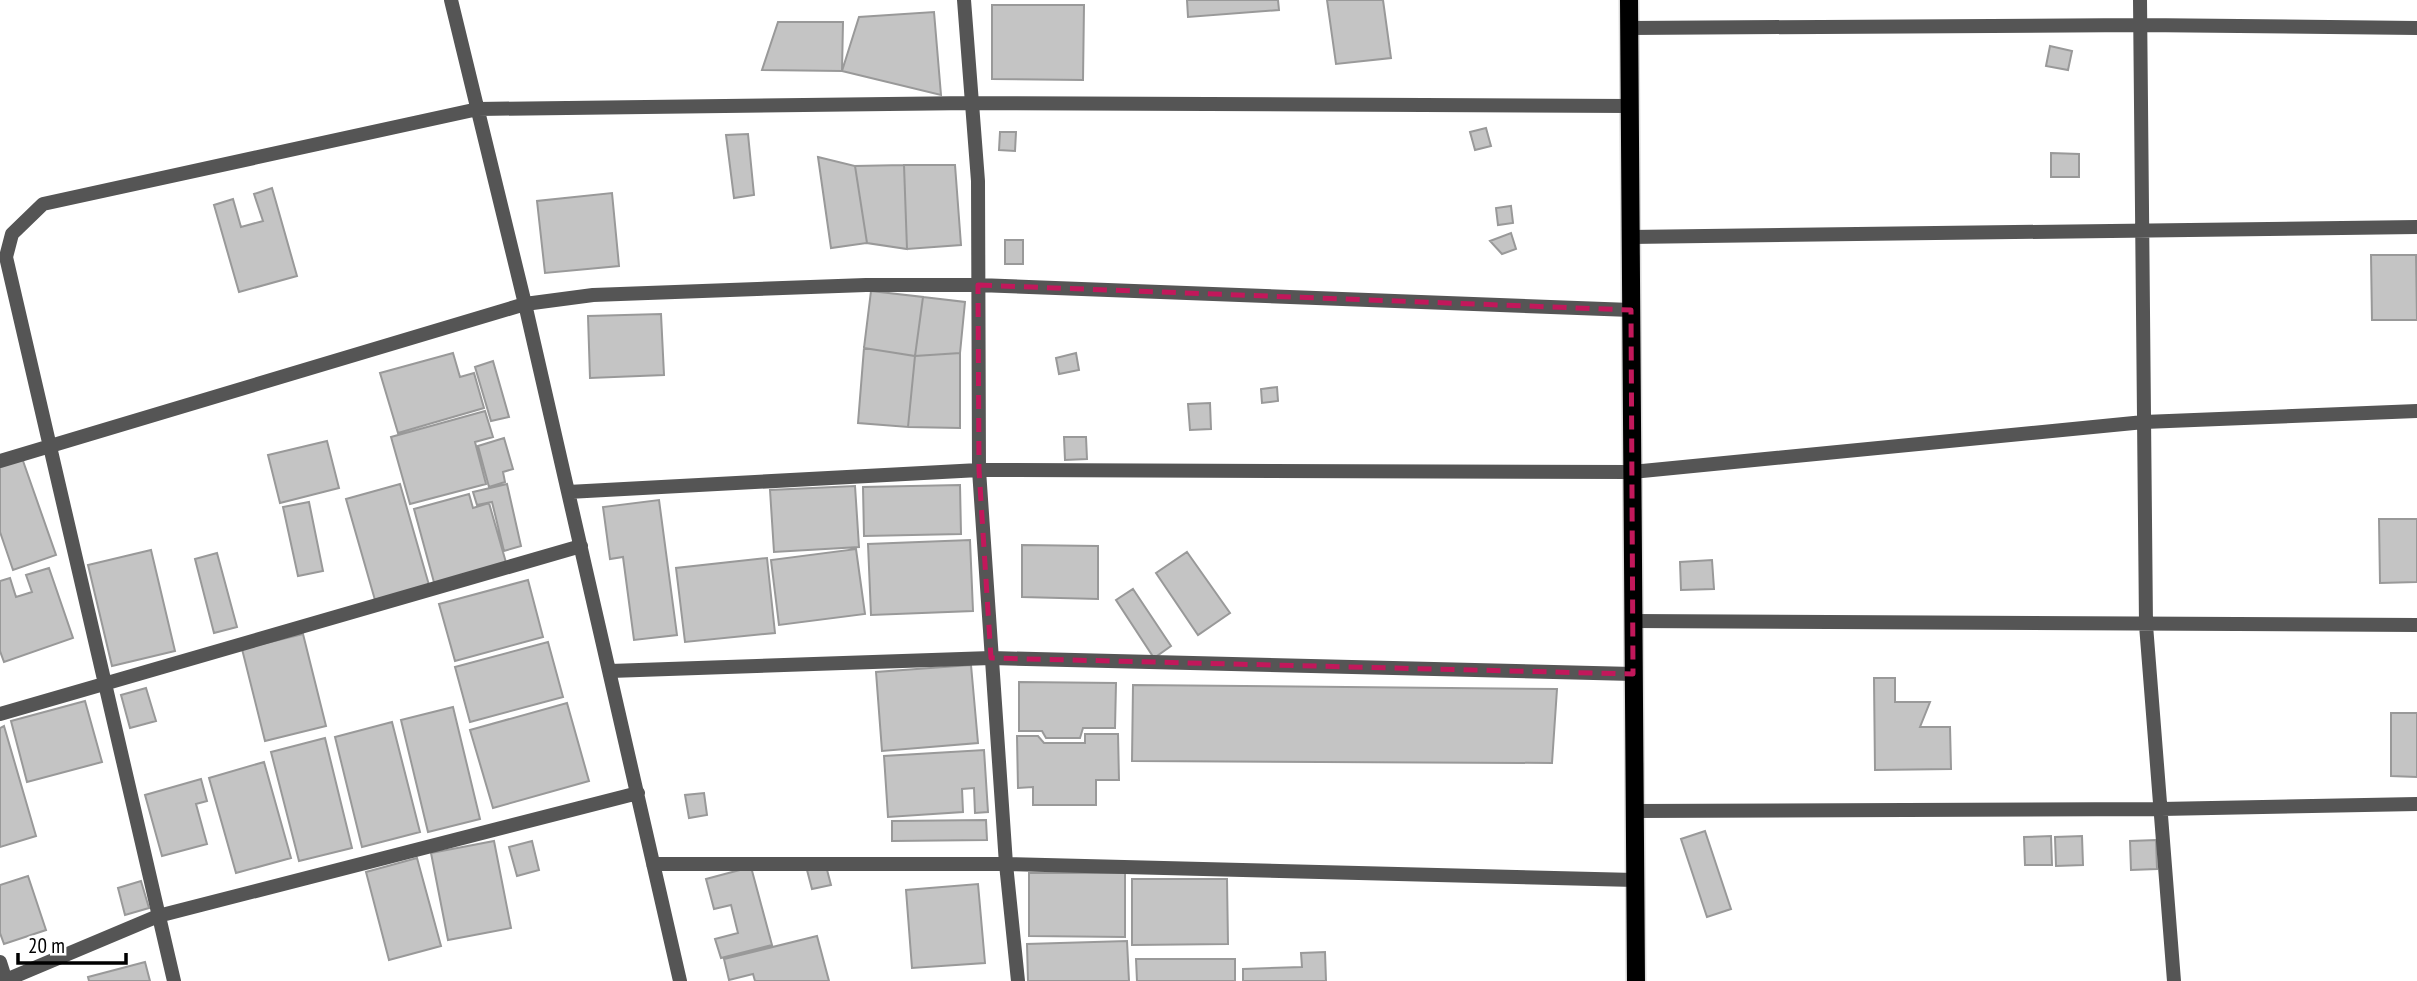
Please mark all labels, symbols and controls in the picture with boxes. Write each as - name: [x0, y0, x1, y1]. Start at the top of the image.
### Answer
- scale bar: [18, 922, 126, 966]
- text: 20 m: [28, 932, 65, 959]

